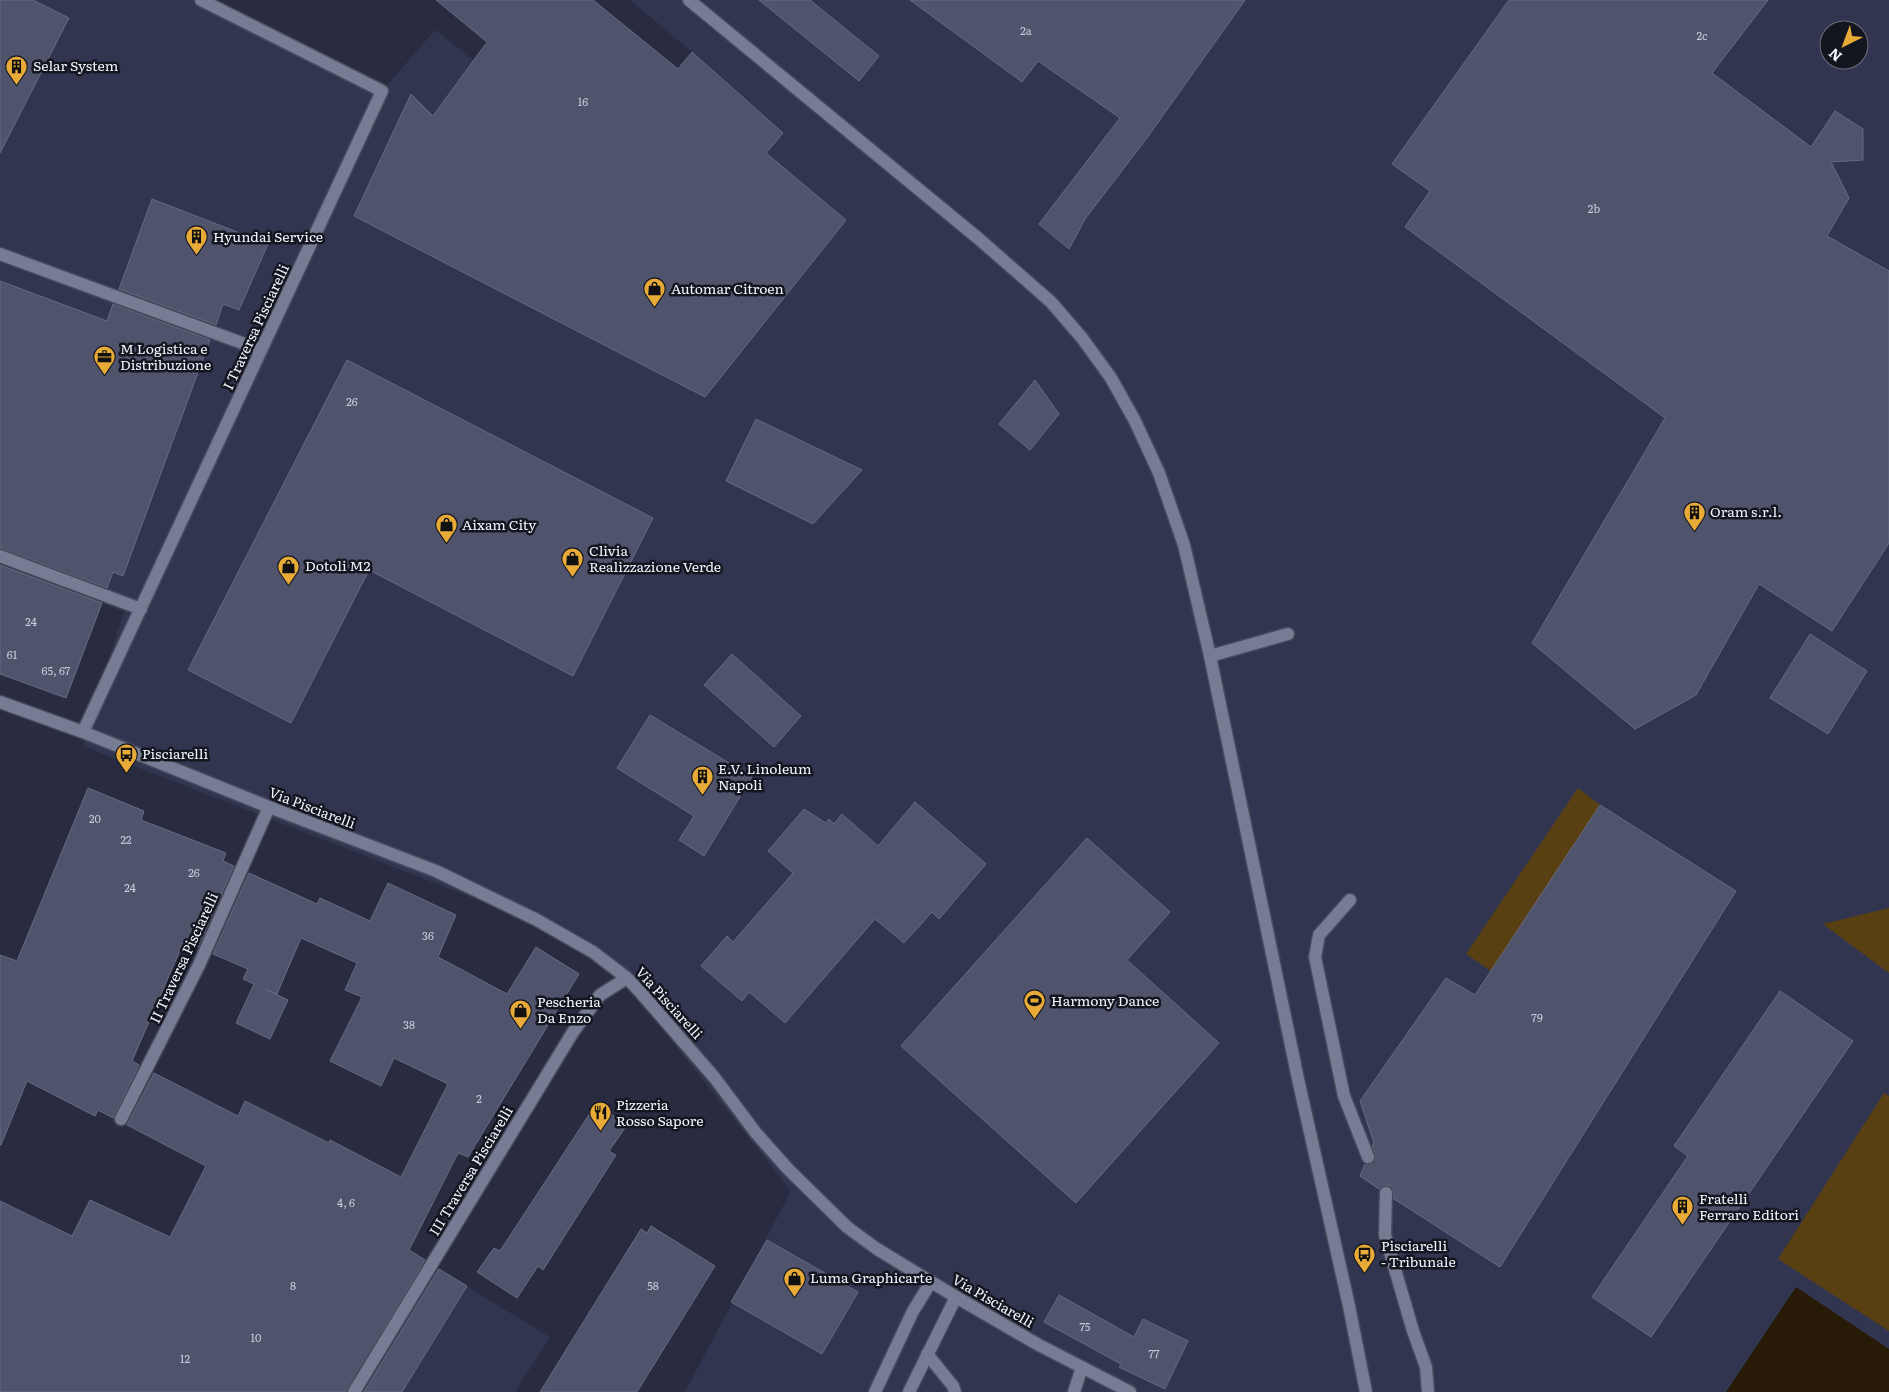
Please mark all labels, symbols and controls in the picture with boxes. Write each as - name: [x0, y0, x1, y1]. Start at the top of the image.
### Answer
- north arrow: [1819, 20, 1869, 70]
- house number: 2a: [1020, 22, 1032, 38]
- house number: 2c: [1696, 27, 1708, 43]
- text: N: [1823, 44, 1846, 67]
- building icon: Selar System: [5, 54, 29, 85]
- place label: Selar System: [33, 55, 119, 75]
- house number: 16: [578, 93, 588, 109]
- house number: 2b: [1588, 200, 1600, 216]
- building icon: Hyundai Service: [185, 225, 209, 256]
- place label: Hyundai Service: [213, 226, 323, 246]
- street label: I Traversa Pisciarelli: [217, 260, 293, 393]
- shop icon: Automar Citroen: [643, 277, 667, 308]
- place label: Automar Citroen: [671, 278, 784, 298]
- place label: M Logistica e Distribuzione: [120, 338, 211, 374]
- office icon: M Logistica e Distribuzione: [92, 345, 116, 376]
- house number: 26: [346, 393, 358, 409]
- building icon: Oram s.r.l.: [1682, 500, 1706, 531]
- place label: Oram s.r.l.: [1710, 501, 1782, 521]
- shop icon: Aixam City: [434, 513, 458, 544]
- place label: Aixam City: [462, 514, 537, 534]
- place label: Clivia Realizzazione Verde: [589, 540, 721, 576]
- shop icon: Clivia Realizzazione Verde: [561, 547, 585, 578]
- shop icon: Dotoli M2: [277, 554, 301, 585]
- place label: Dotoli M2: [305, 555, 371, 575]
- house number: 24: [25, 613, 37, 629]
- house number: 61: [7, 646, 18, 662]
- house number: 65, 67: [42, 662, 71, 678]
- bus stop icon: Pisciarelli: [114, 742, 138, 773]
- place label: Pisciarelli: [142, 743, 208, 763]
- place label: E.V. Linoleum Napoli: [718, 758, 812, 794]
- building icon: E.V. Linoleum Napoli: [690, 765, 714, 796]
- street label: Via Pisciarelli: [266, 781, 359, 833]
- house number: 20: [89, 810, 101, 826]
- house number: 22: [120, 831, 132, 847]
- house number: 26: [188, 864, 200, 880]
- house number: 24: [124, 879, 136, 895]
- street label: II Traversa Pisciarelli: [144, 889, 222, 1026]
- house number: 36: [422, 927, 434, 943]
- street label: Via Pisciarelli: [632, 962, 708, 1043]
- sports icon: Harmony Dance: [1023, 989, 1047, 1020]
- place label: Harmony Dance: [1051, 990, 1159, 1010]
- place label: Pescheria Da Enzo: [537, 991, 601, 1027]
- shop icon: Pescheria Da Enzo: [509, 998, 533, 1029]
- house number: 79: [1531, 1009, 1543, 1025]
- house number: 38: [403, 1016, 415, 1032]
- house number: 2: [476, 1090, 482, 1106]
- place label: Pizzeria Rosso Sapore: [616, 1094, 703, 1130]
- restaurant icon: Pizzeria Rosso Sapore: [588, 1101, 612, 1132]
- street label: III Traversa Pisciarelli: [423, 1102, 517, 1239]
- place label: Fratelli Ferraro Editori: [1699, 1188, 1799, 1224]
- house number: 4, 6: [337, 1194, 355, 1210]
- building icon: Fratelli Ferraro Editori: [1671, 1195, 1695, 1226]
- place label: Pisciarelli - Tribunale: [1381, 1235, 1456, 1271]
- bus stop icon: Pisciarelli - Tribunale: [1353, 1242, 1377, 1273]
- shop icon: Luma Graphicarte: [782, 1266, 806, 1297]
- place label: Luma Graphicarte: [810, 1267, 932, 1287]
- street label: Via Pisciarelli: [949, 1269, 1038, 1332]
- house number: 8: [290, 1277, 296, 1293]
- house number: 58: [647, 1277, 659, 1293]
- house number: 75: [1080, 1318, 1091, 1334]
- house number: 10: [251, 1329, 261, 1345]
- house number: 77: [1148, 1345, 1160, 1361]
- house number: 12: [180, 1350, 190, 1366]

